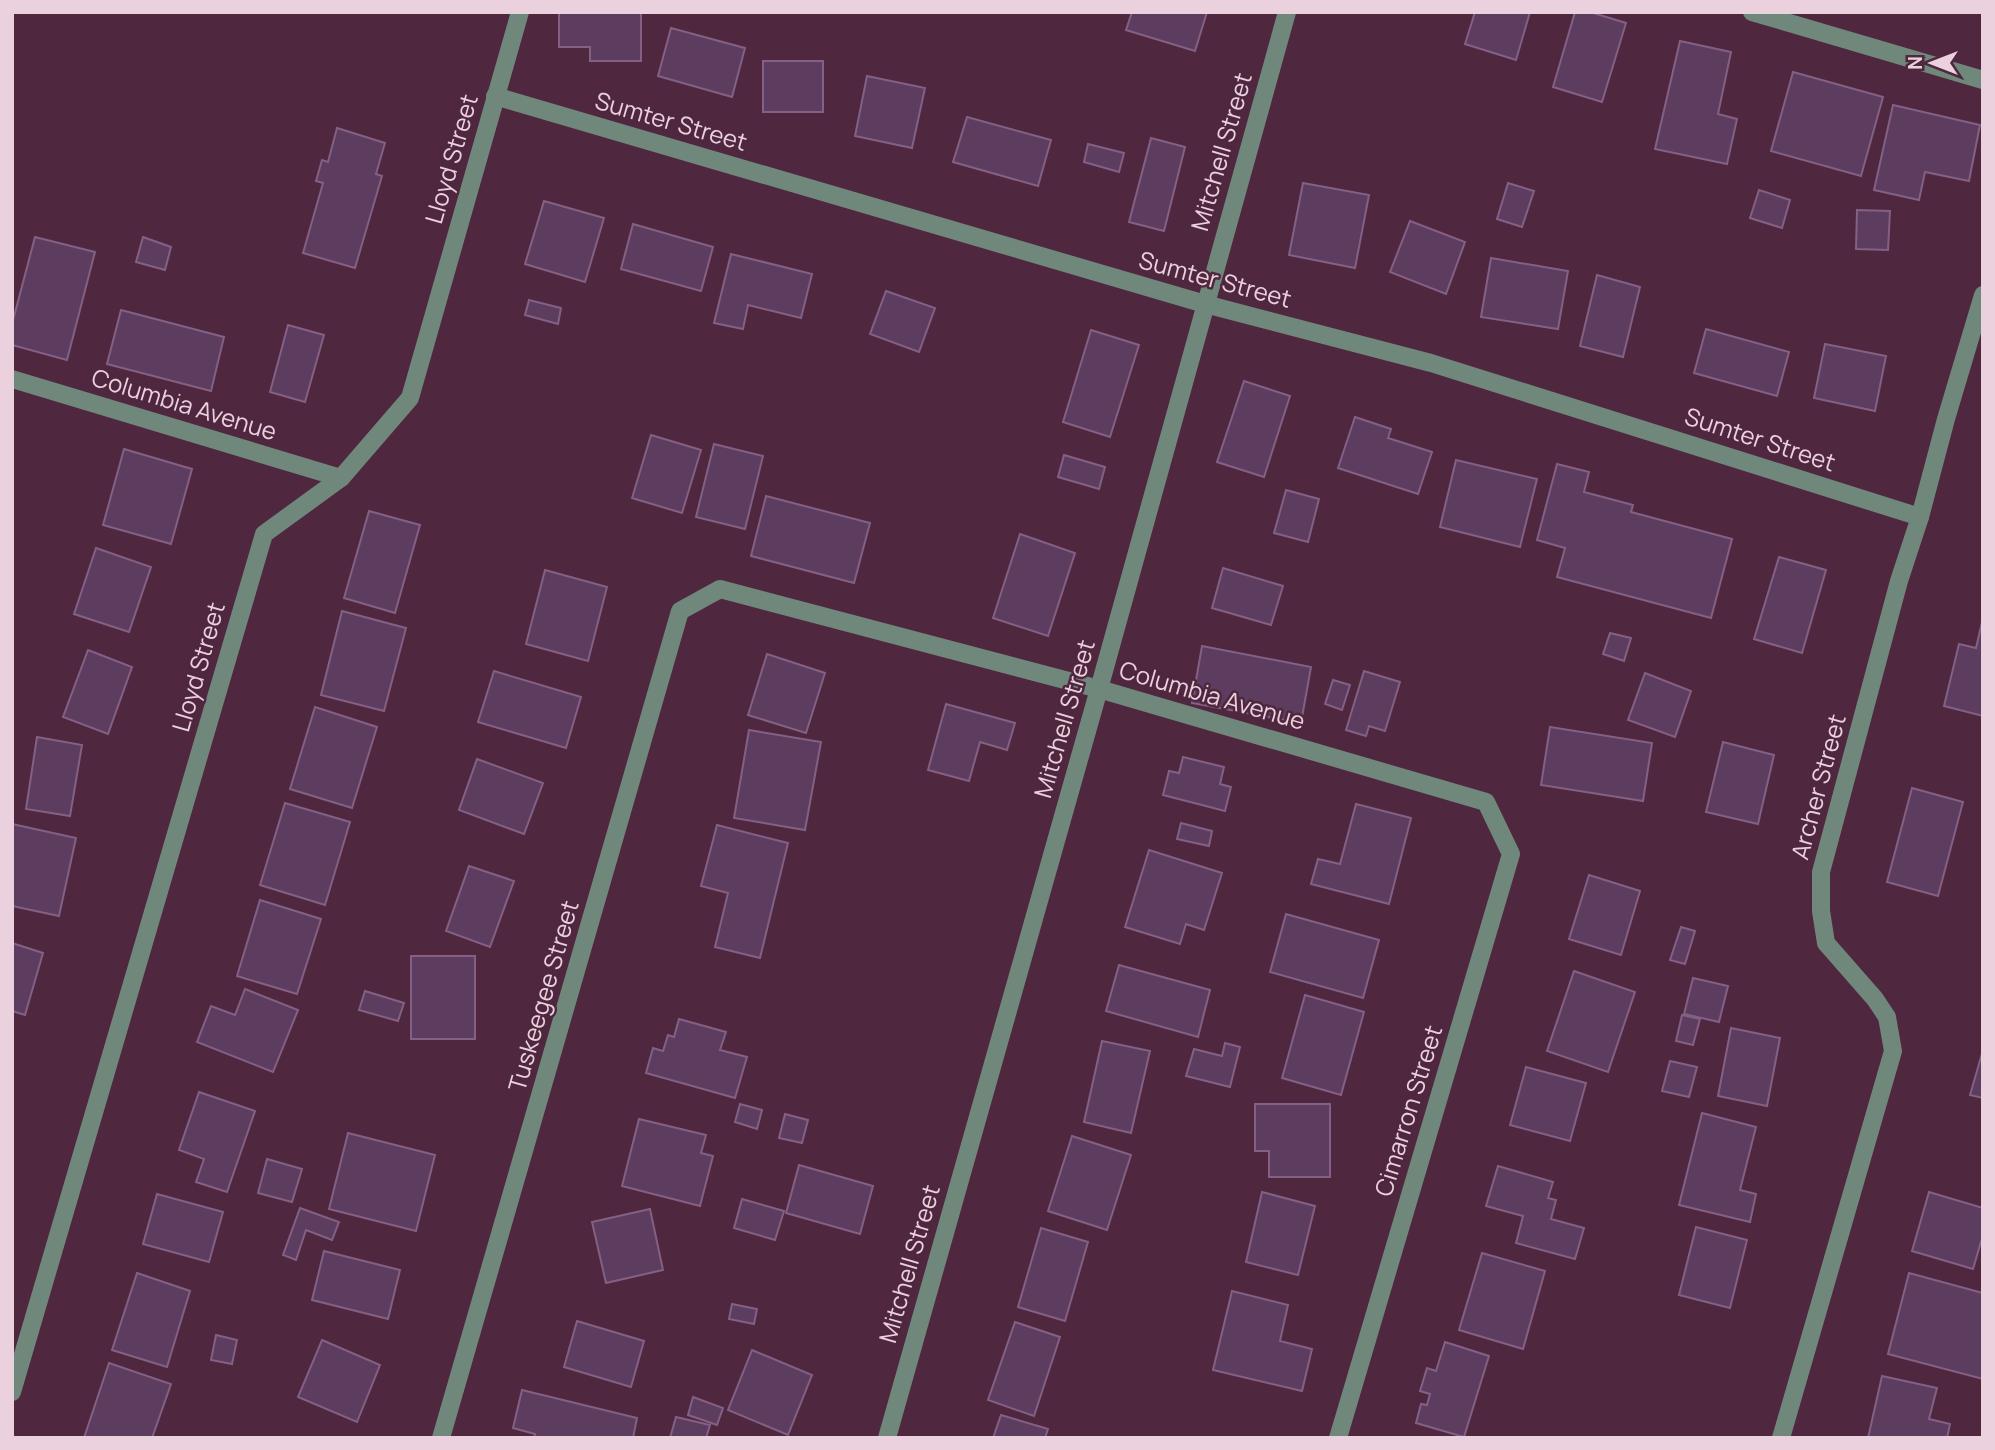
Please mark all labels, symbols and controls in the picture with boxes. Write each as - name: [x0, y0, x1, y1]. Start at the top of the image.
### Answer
- north arrow: [1897, 28, 1967, 98]
- text: N: [1902, 56, 1928, 70]
- street label: Mitchell Street: [1182, 69, 1259, 234]
- street label: Sumter Street: [592, 83, 751, 158]
- street label: Lloyd Street: [416, 90, 485, 227]
- street label: Sumter Street: [1136, 242, 1295, 315]
- street label: Columbia Avenue: [88, 360, 281, 447]
- street label: Sumter Street: [1681, 399, 1840, 478]
- street label: Lloyd Street: [163, 598, 232, 735]
- street label: Mitchell Street: [1025, 636, 1102, 801]
- street label: Columbia Avenue: [1116, 652, 1309, 737]
- street label: Archer Street: [1782, 710, 1853, 863]
- street label: Tuskeegee Street: [500, 896, 586, 1095]
- street label: Cimarron Street: [1366, 1021, 1449, 1200]
- street label: Mitchell Street: [870, 1181, 947, 1346]

